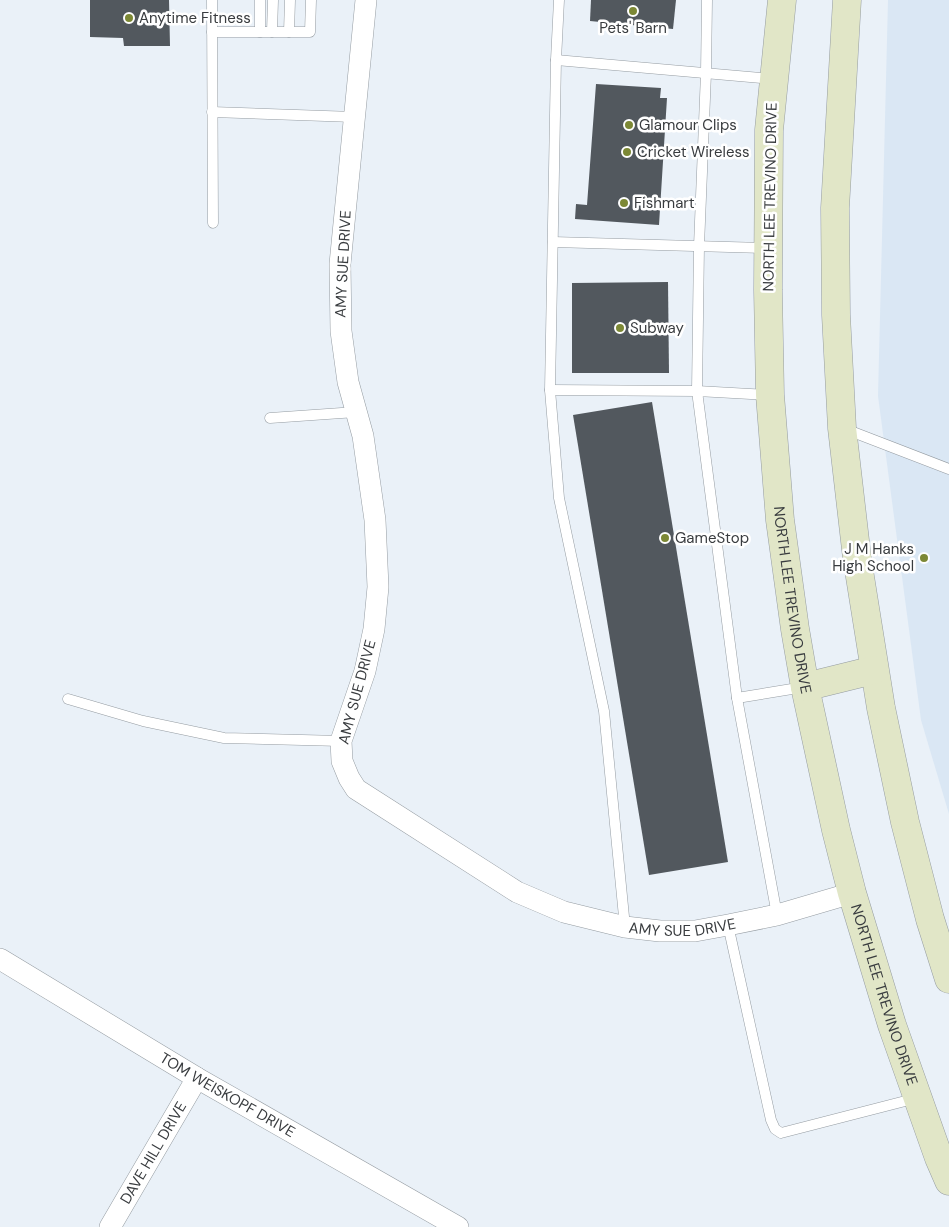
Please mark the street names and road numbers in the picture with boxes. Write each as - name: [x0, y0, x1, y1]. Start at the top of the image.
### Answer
- street label: NORTH LEE TREVINO DRIVE: [758, 102, 782, 292]
- street label: AMY SUE DRIVE: [330, 210, 356, 318]
- street label: NORTH LEE TREVINO DRIVE: [769, 506, 816, 696]
- street label: AMY SUE DRIVE: [333, 637, 381, 747]
- street label: NORTH LEE TREVINO DRIVE: [846, 902, 923, 1088]
- street label: AMY SUE DRIVE: [628, 914, 738, 941]
- street label: TOM WEISKOPF DRIVE: [156, 1048, 299, 1142]
- street label: DAVE HILL DRIVE: [116, 1098, 191, 1208]

